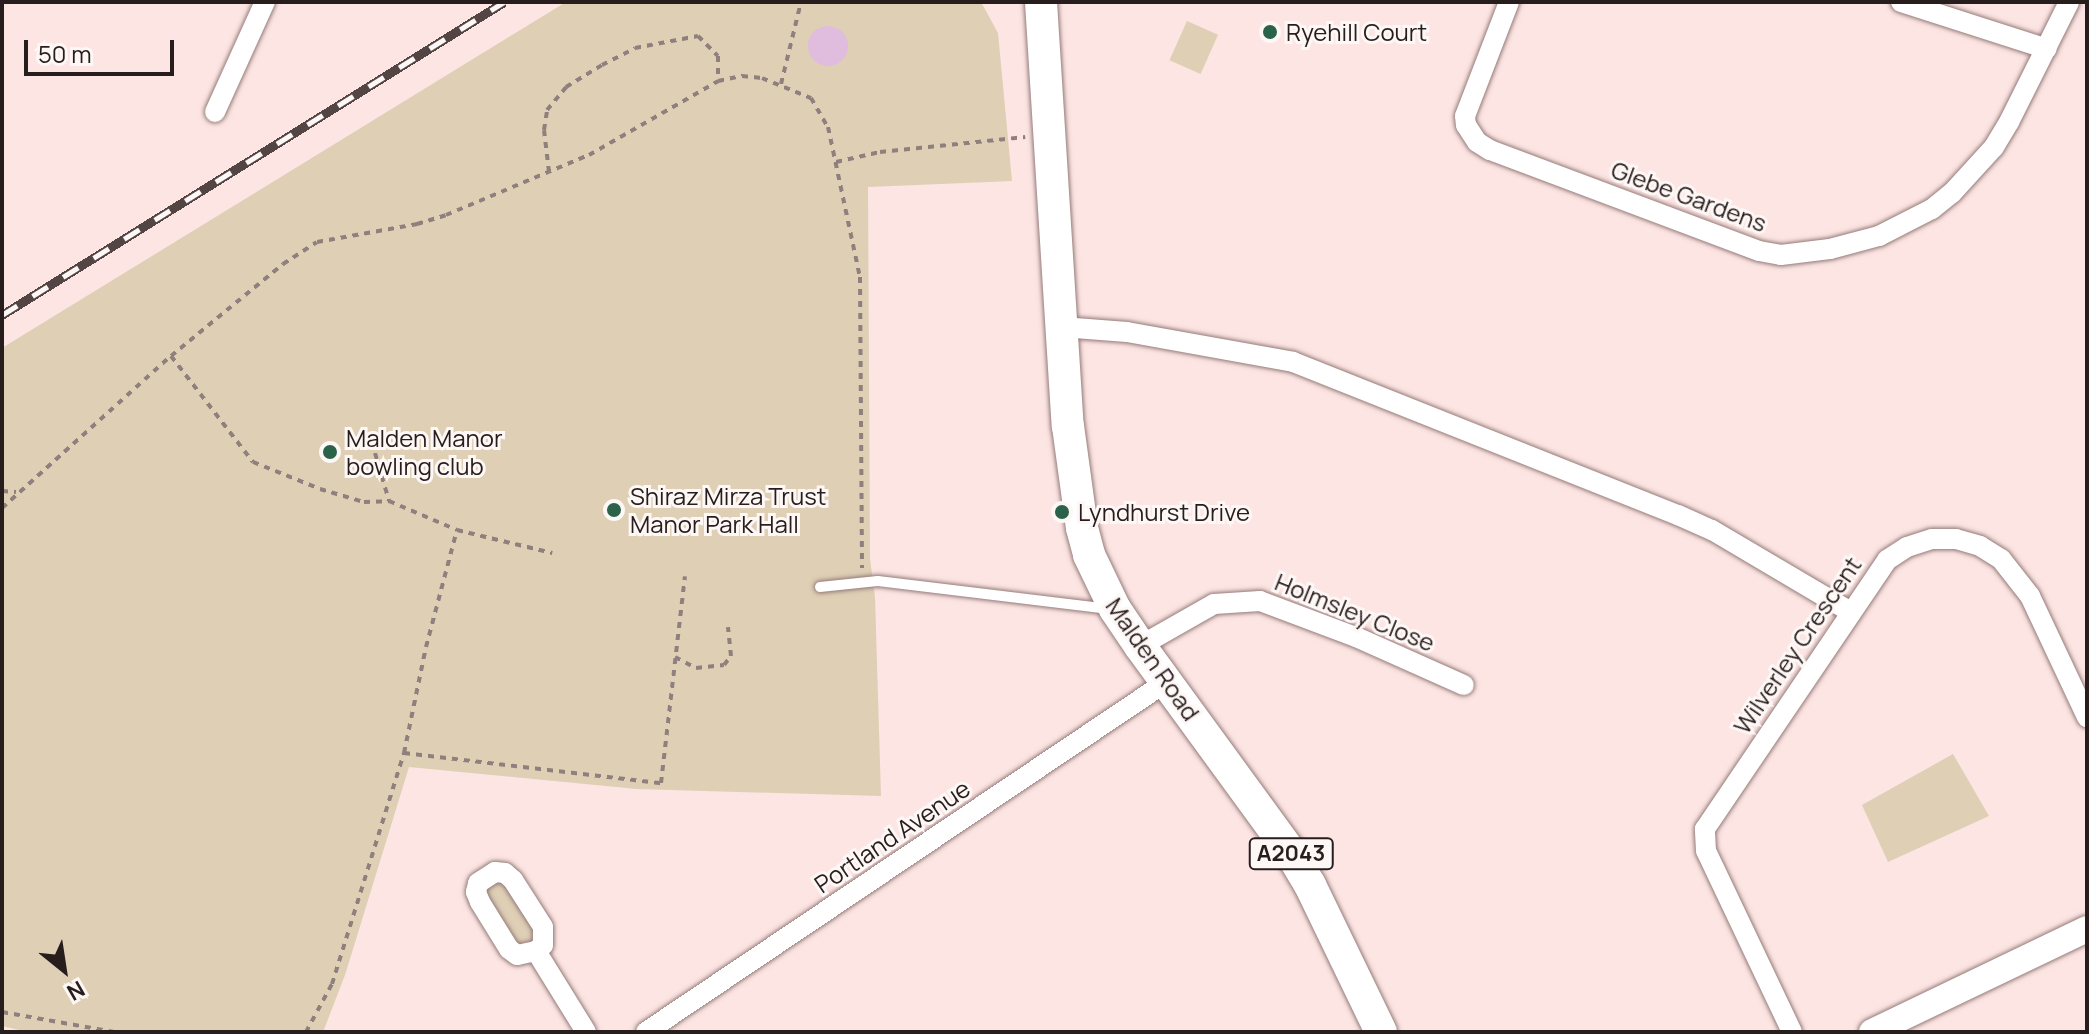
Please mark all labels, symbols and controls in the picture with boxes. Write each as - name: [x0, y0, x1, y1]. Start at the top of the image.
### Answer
- place label: Ryehill Court: [1286, 18, 1427, 46]
- marker: Ryehill Court: [1261, 23, 1279, 41]
- scale bar: [28, 24, 178, 74]
- text: 50 m: [38, 37, 92, 70]
- street label: Glebe Gardens: [1607, 155, 1771, 237]
- place label: Malden Manor bowling club: [346, 424, 503, 480]
- marker: Malden Manor bowling club: [321, 443, 339, 461]
- place label: Shiraz Mirza Trust Manor Park Hall: [630, 482, 826, 538]
- place label: Lyndhurst Drive: [1078, 498, 1250, 526]
- marker: Shiraz Mirza Trust Manor Park Hall: [605, 501, 623, 519]
- marker: Lyndhurst Drive: [1053, 503, 1071, 521]
- street label: Wilverley Crescent: [1727, 551, 1867, 739]
- street label: Holmsley Close: [1271, 567, 1439, 657]
- street label: Malden Road: [1100, 592, 1206, 726]
- street label: Portland Avenue: [809, 773, 975, 899]
- road number: A2043: [1247, 836, 1335, 872]
- north arrow: [24, 930, 104, 1010]
- text: N: [62, 974, 90, 1008]

